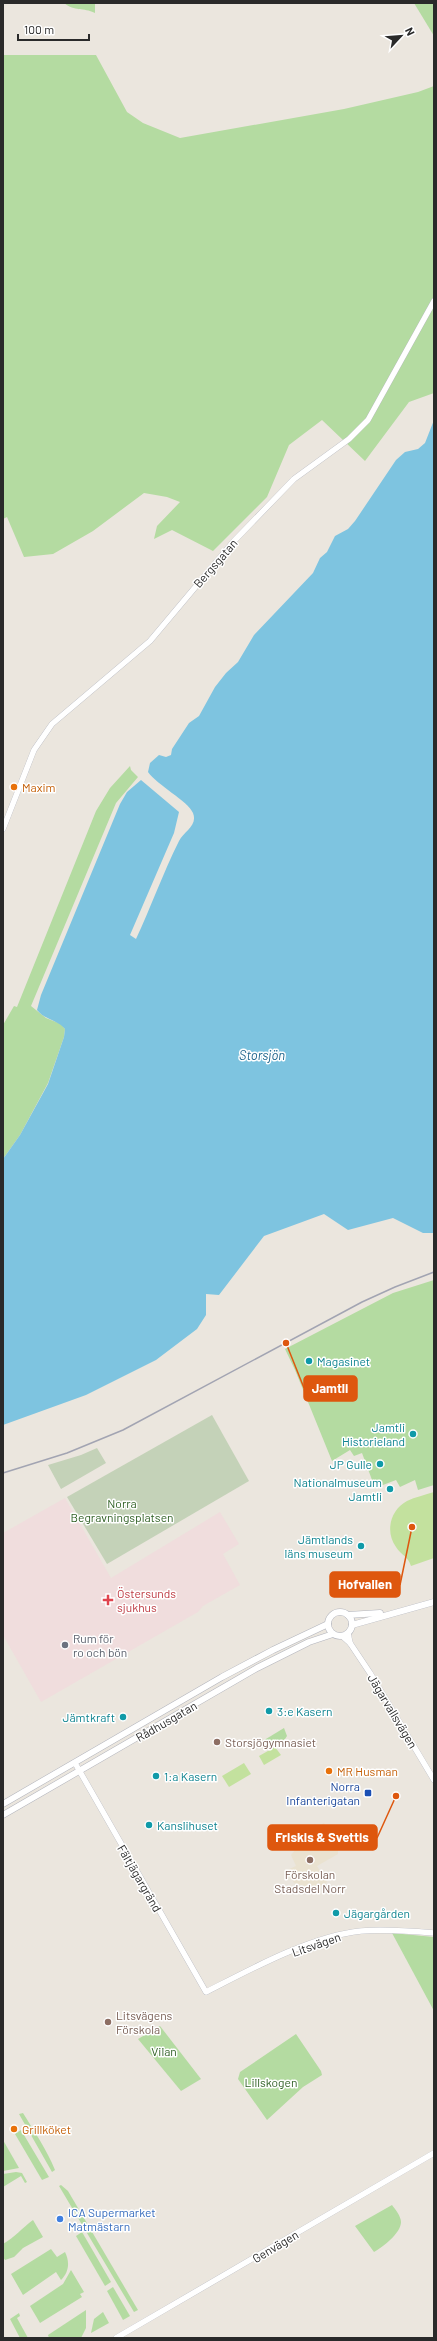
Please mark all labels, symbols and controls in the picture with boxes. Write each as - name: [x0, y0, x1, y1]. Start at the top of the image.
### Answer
- scale bar: [18, 16, 89, 42]
- north arrow: [381, 16, 421, 56]
- text: 100 m: [24, 22, 54, 36]
- text: N: [403, 25, 418, 38]
- street label: Bergsgatan: [190, 536, 240, 590]
- place label: Maxim: [22, 780, 55, 794]
- marker: Maxim: [9, 782, 19, 792]
- water label: Storsjön: [239, 1047, 285, 1063]
- place label: Magasinet: [317, 1354, 370, 1368]
- marker: Magasinet: [304, 1356, 314, 1366]
- callout: Jamtli: [304, 1376, 357, 1401]
- text: Jamtli: [312, 1380, 348, 1396]
- place label: Jamtli Historieland: [342, 1420, 405, 1448]
- marker: Jamtli Historieland: [408, 1429, 418, 1439]
- place label: JP Gulle: [330, 1457, 372, 1471]
- marker: JP Gulle: [375, 1459, 385, 1469]
- place label: Nationalmuseum Jamtli: [294, 1475, 382, 1503]
- marker: Nationalmuseum Jamtli: [385, 1484, 395, 1494]
- park label: Norra Begravningsplatsen: [70, 1496, 174, 1524]
- place label: Jämtlands läns museum: [285, 1532, 353, 1560]
- marker: Jämtlands läns museum: [356, 1541, 366, 1551]
- callout: Hofvallen: [330, 1572, 400, 1597]
- text: Hofvallen: [338, 1576, 392, 1592]
- place label: Östersunds sjukhus: [117, 1586, 176, 1614]
- marker: Östersunds sjukhus: [102, 1594, 114, 1606]
- place label: Rum för ro och bön: [73, 1631, 127, 1659]
- marker: Rum för ro och bön: [60, 1640, 70, 1650]
- street label: Jägarvallsvägen: [365, 1671, 421, 1751]
- street label: Rådhusgatan: [133, 1698, 199, 1744]
- place label: 3:e Kasern: [277, 1704, 333, 1718]
- marker: 3:e Kasern: [264, 1706, 274, 1716]
- place label: Jämtkraft: [63, 1710, 115, 1724]
- marker: Jämtkraft: [118, 1712, 128, 1722]
- place label: Storsjögymnasiet: [225, 1735, 316, 1749]
- marker: Storsjögymnasiet: [212, 1737, 222, 1747]
- place label: MR Husman: [337, 1764, 398, 1778]
- marker: MR Husman: [324, 1766, 334, 1776]
- place label: 1:a Kasern: [164, 1769, 217, 1783]
- marker: 1:a Kasern: [151, 1771, 161, 1781]
- place label: Norra Infanterigatan: [286, 1779, 360, 1807]
- marker: Norra Infanterigatan: [363, 1788, 373, 1798]
- place label: Kanslihuset: [157, 1818, 218, 1832]
- marker: Kanslihuset: [144, 1820, 154, 1830]
- callout: Friskis & Svettis: [268, 1825, 377, 1850]
- text: Friskis & Svettis: [275, 1829, 369, 1845]
- street label: Fältjägargränd: [115, 1842, 165, 1914]
- marker: Förskolan Stadsdel Norr: [305, 1855, 315, 1865]
- place label: Förskolan Stadsdel Norr: [274, 1867, 346, 1895]
- place label: Jägargården: [344, 1906, 410, 1920]
- marker: Jägargården: [331, 1908, 341, 1918]
- street label: Litsvägen: [290, 1929, 342, 1959]
- place label: Litsvägens Förskola: [116, 2008, 173, 2036]
- marker: Litsvägens Förskola: [103, 2017, 113, 2027]
- park label: Vilan: [151, 2044, 177, 2058]
- park label: Lillskogen: [245, 2075, 297, 2089]
- place label: Grillköket: [22, 2122, 71, 2136]
- marker: Grillköket: [9, 2124, 19, 2134]
- place label: ICA Supermarket Matmästarn: [68, 2205, 156, 2233]
- marker: ICA Supermarket Matmästarn: [55, 2214, 65, 2224]
- street label: Genvägen: [250, 2227, 300, 2265]

